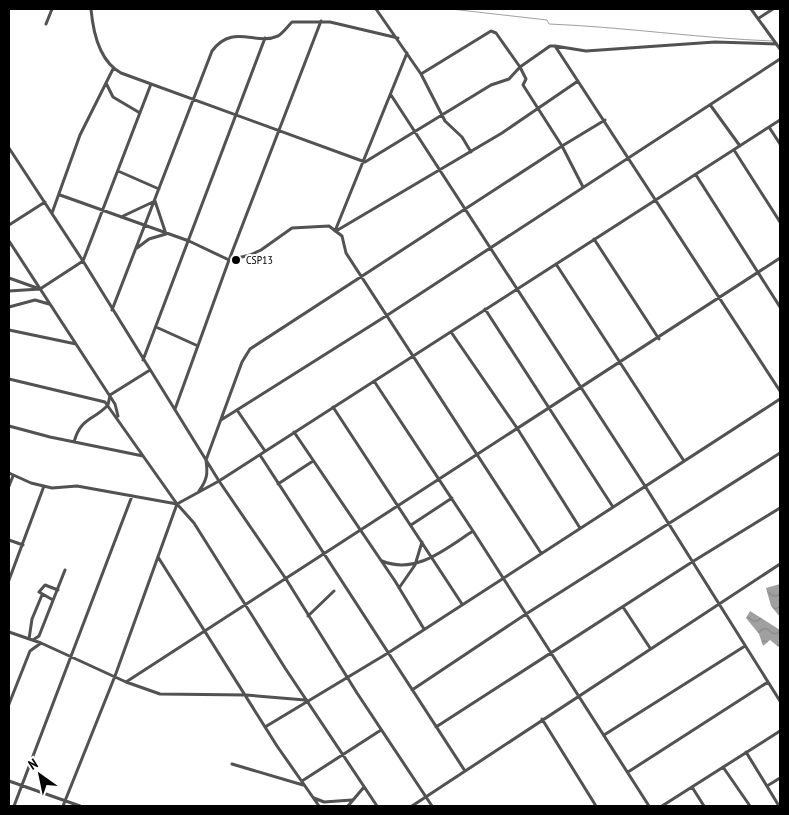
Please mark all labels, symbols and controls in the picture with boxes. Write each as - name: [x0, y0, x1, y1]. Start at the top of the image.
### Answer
- place label: CSP13: [246, 252, 273, 267]
- marker: CSP13: [230, 254, 242, 266]
- north arrow: [15, 750, 65, 800]
- text: N: [25, 754, 41, 774]

